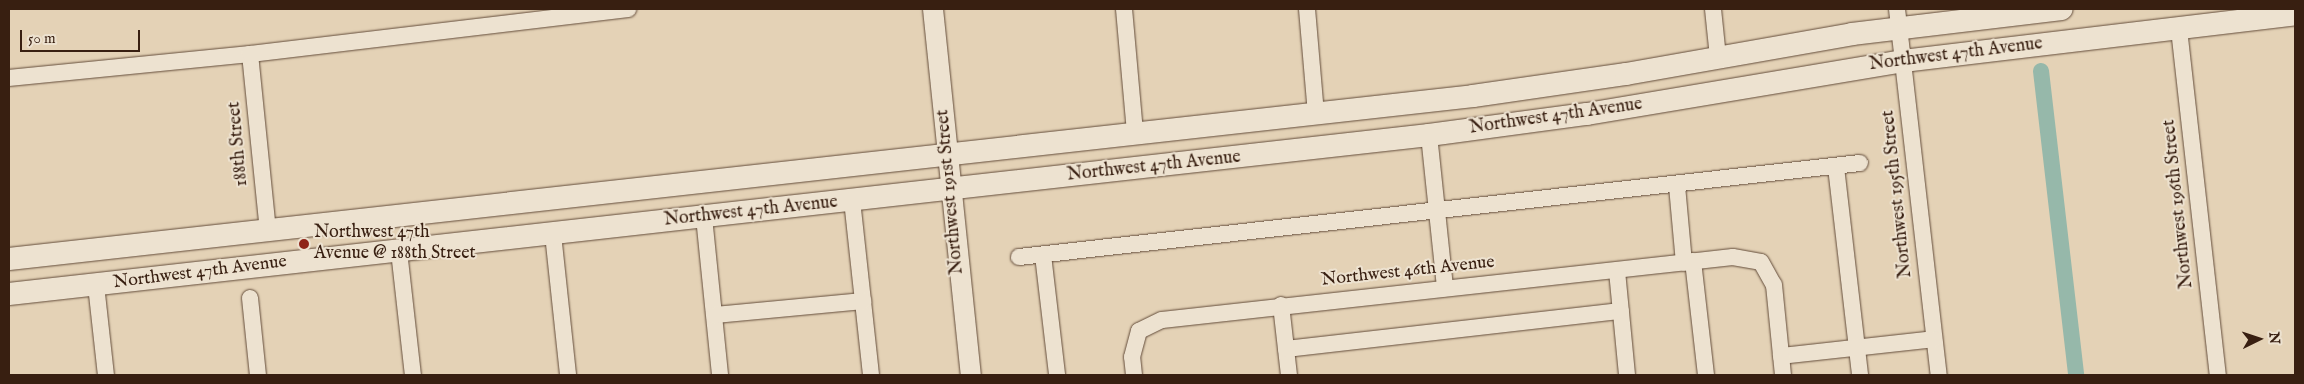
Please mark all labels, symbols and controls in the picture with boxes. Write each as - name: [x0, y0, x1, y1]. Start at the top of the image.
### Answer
- scale bar: [22, 20, 142, 52]
- text: 50 m: [28, 29, 56, 48]
- street label: Northwest 47th Avenue: [1868, 34, 2044, 76]
- street label: Northwest 47th Avenue: [1468, 94, 1644, 140]
- street label: 188th Street: [225, 101, 253, 187]
- street label: Northwest 191st Street: [933, 109, 969, 275]
- street label: Northwest 195th Street: [1878, 109, 1918, 279]
- street label: Northwest 196th Street: [2159, 118, 2199, 290]
- street label: Northwest 47th Avenue: [1066, 147, 1242, 187]
- street label: Northwest 47th Avenue: [663, 192, 839, 232]
- place label: Northwest 47th Avenue @ 188th Street: [314, 223, 476, 266]
- marker: Northwest 47th Avenue @ 188th Street: [298, 238, 310, 250]
- street label: Northwest 47th Avenue: [112, 252, 288, 294]
- street label: Northwest 46th Avenue: [1320, 252, 1496, 292]
- north arrow: [2234, 314, 2284, 364]
- text: N: [2265, 331, 2283, 345]

